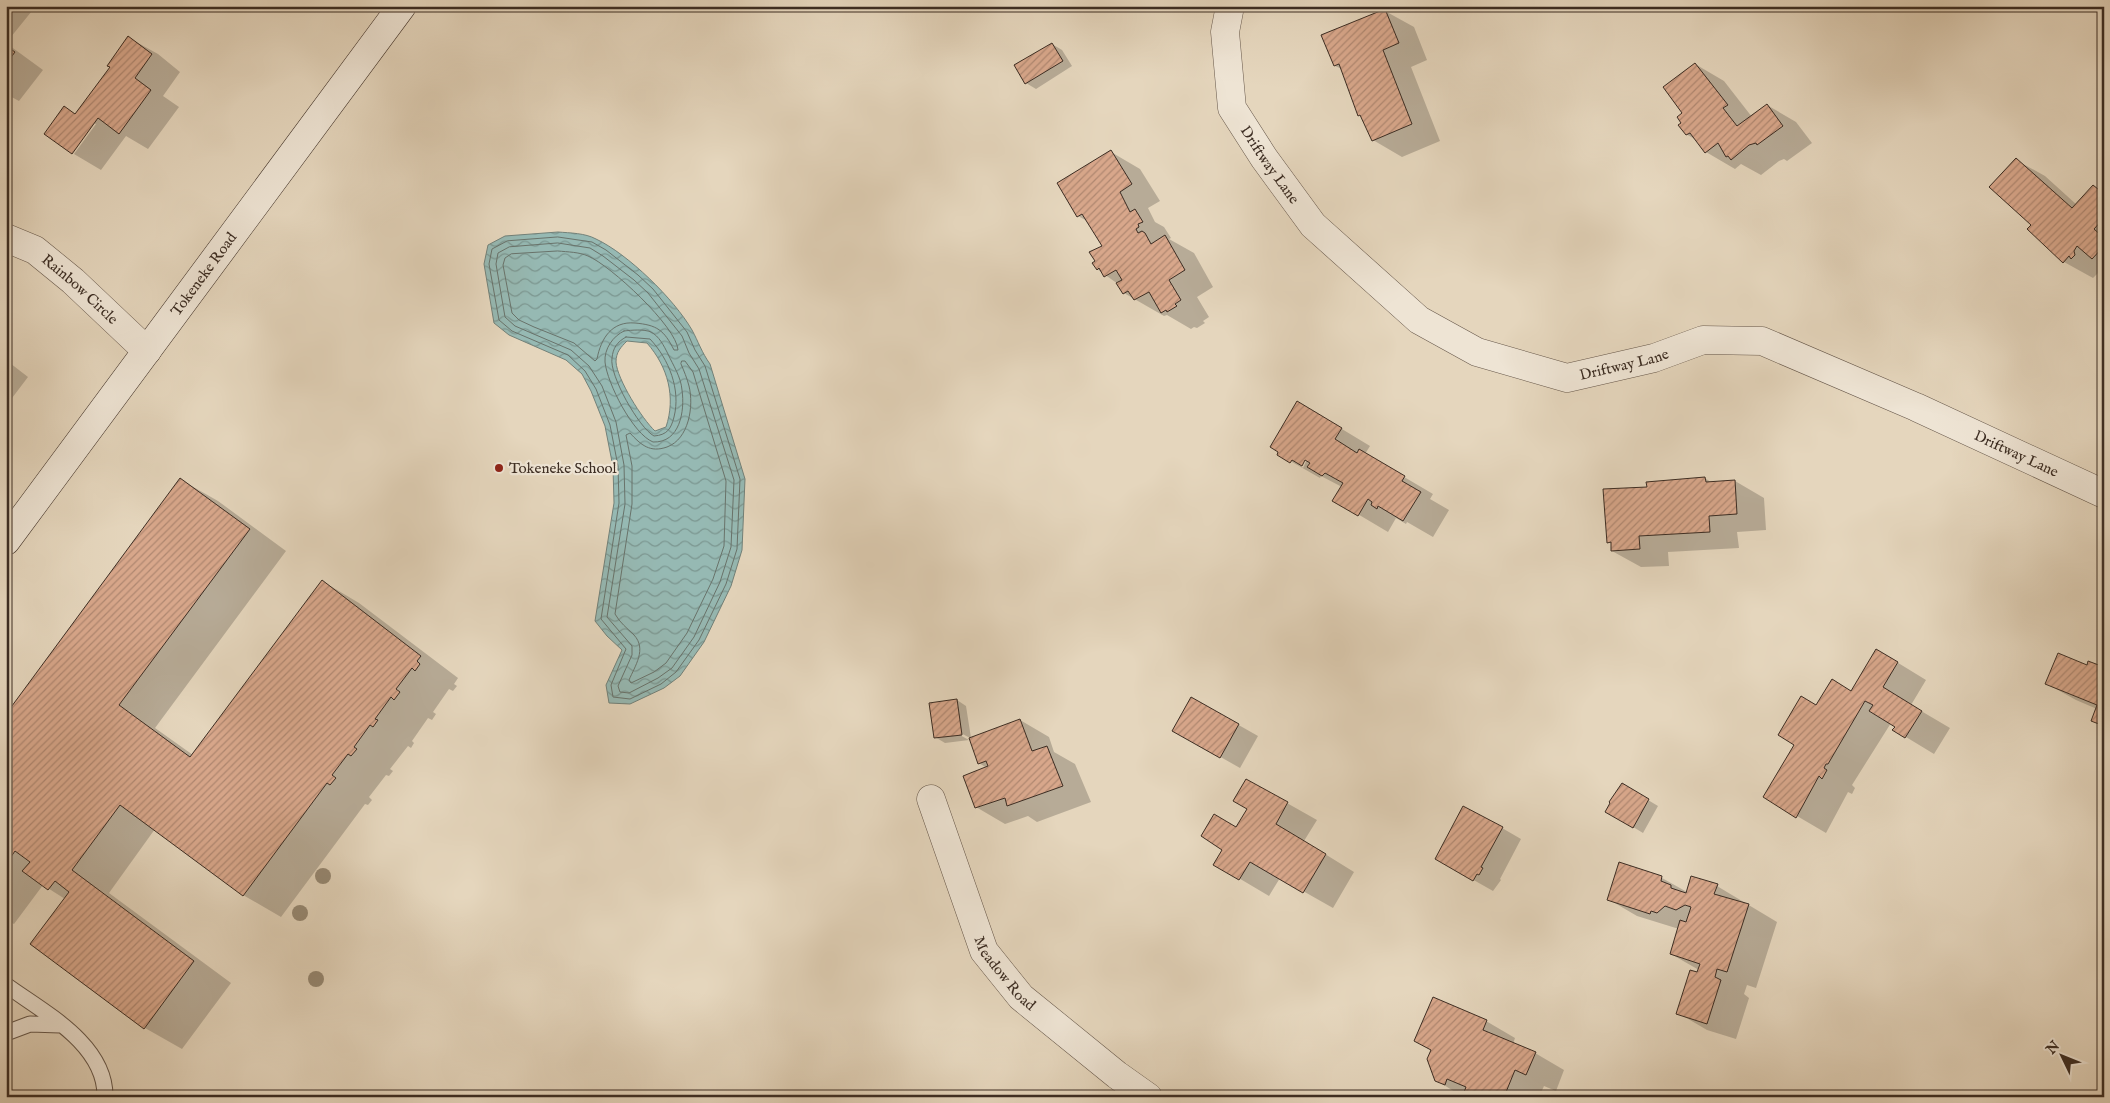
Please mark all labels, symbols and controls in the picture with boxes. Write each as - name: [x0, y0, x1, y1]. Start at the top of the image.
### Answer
- street label: Driftway Lane: [1236, 122, 1304, 208]
- street label: Tokeneke Road: [166, 228, 241, 320]
- street label: Rainbow Circle: [38, 250, 122, 328]
- street label: Driftway Lane: [1578, 344, 1671, 384]
- street label: Driftway Lane: [1971, 426, 2062, 481]
- place label: Tokeneke School: [509, 459, 618, 478]
- marker: Tokeneke School: [493, 462, 505, 474]
- street label: Meadow Road: [970, 934, 1040, 1015]
- north arrow: [2038, 1030, 2088, 1080]
- text: N: [2042, 1037, 2064, 1059]

